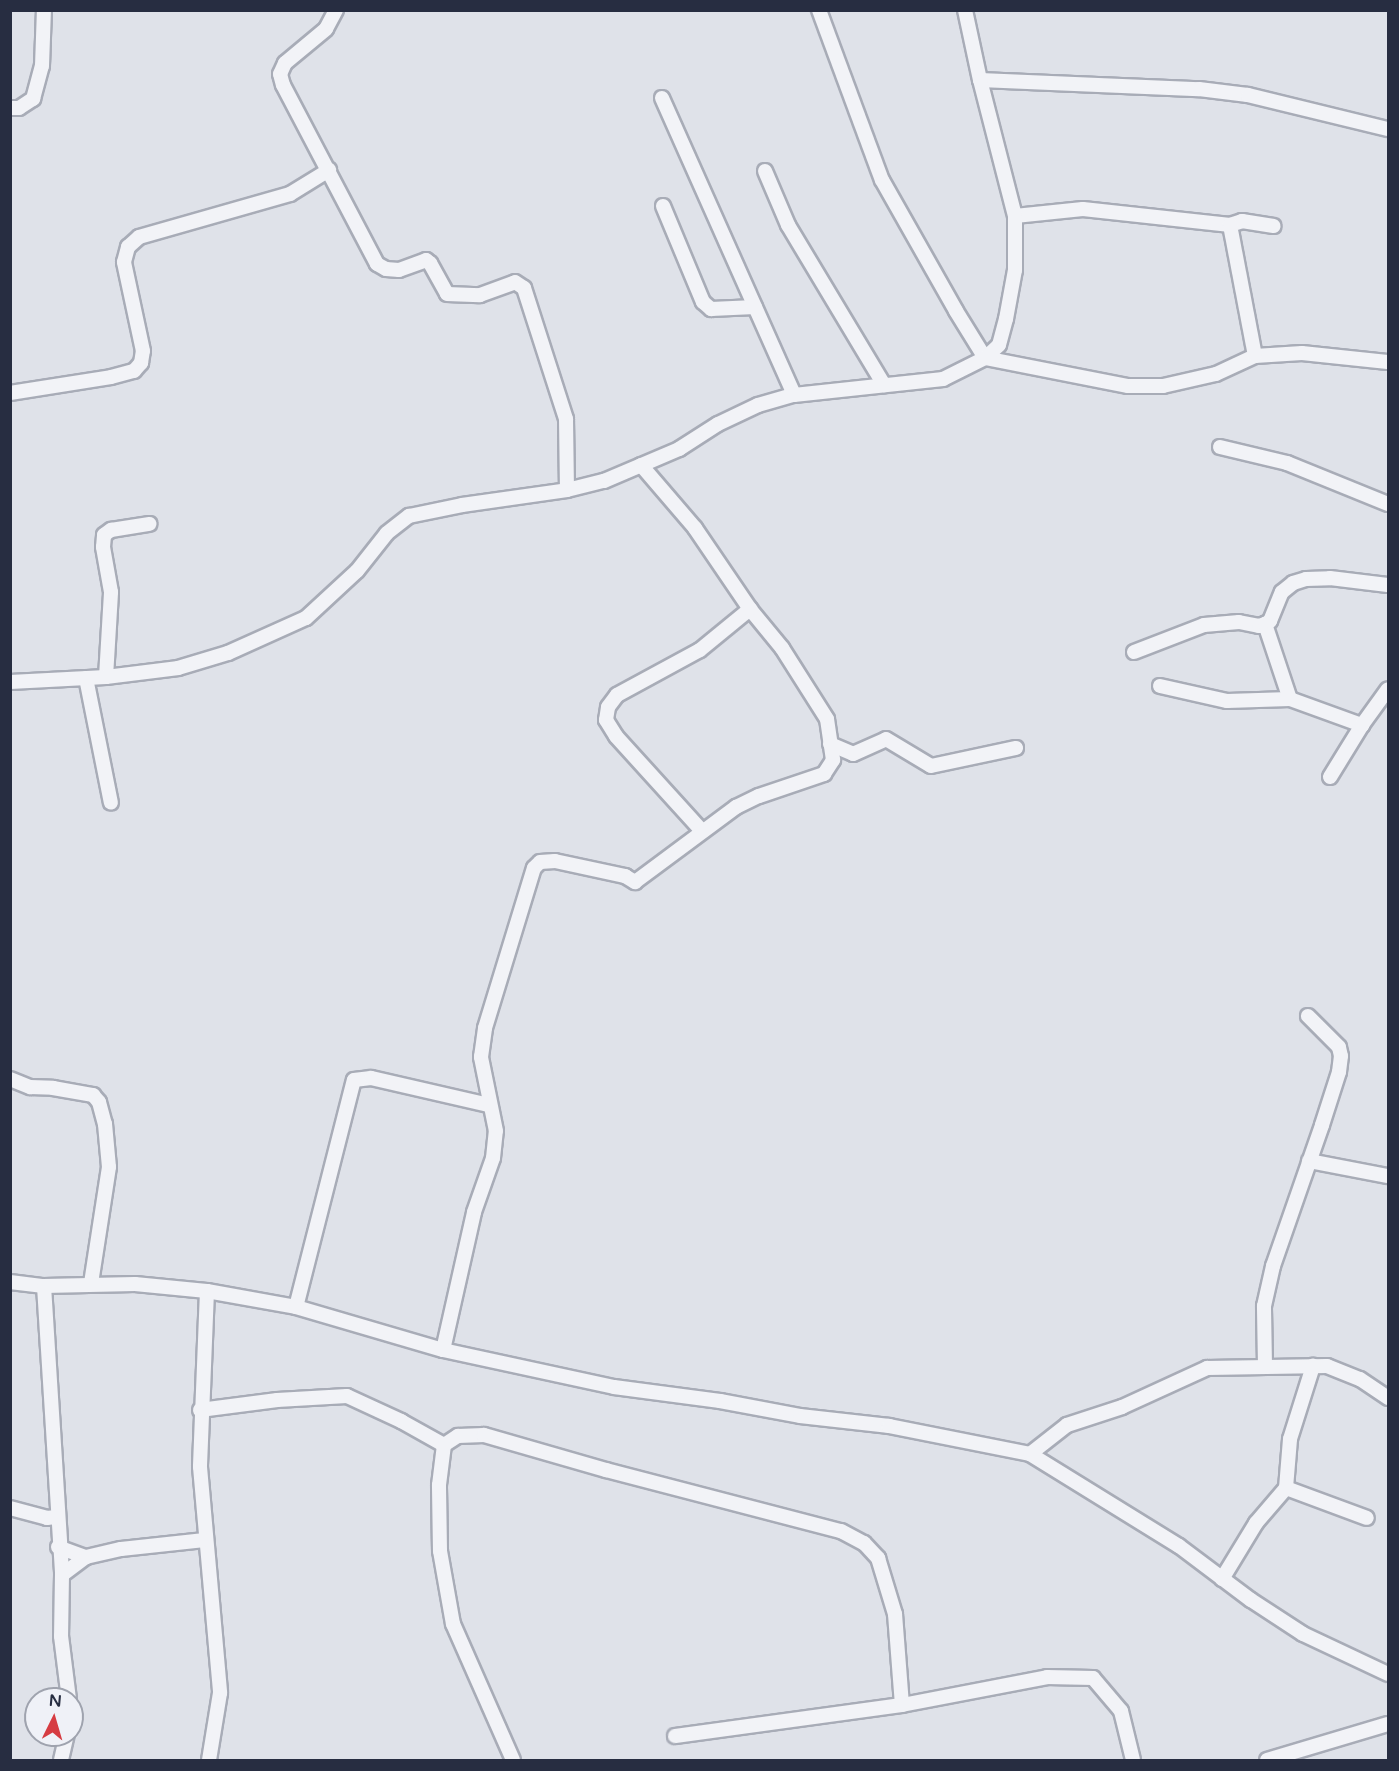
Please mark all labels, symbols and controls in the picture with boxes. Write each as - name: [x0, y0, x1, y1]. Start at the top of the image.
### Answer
- north arrow: [24, 1687, 84, 1747]
- text: N: [48, 1691, 63, 1712]

